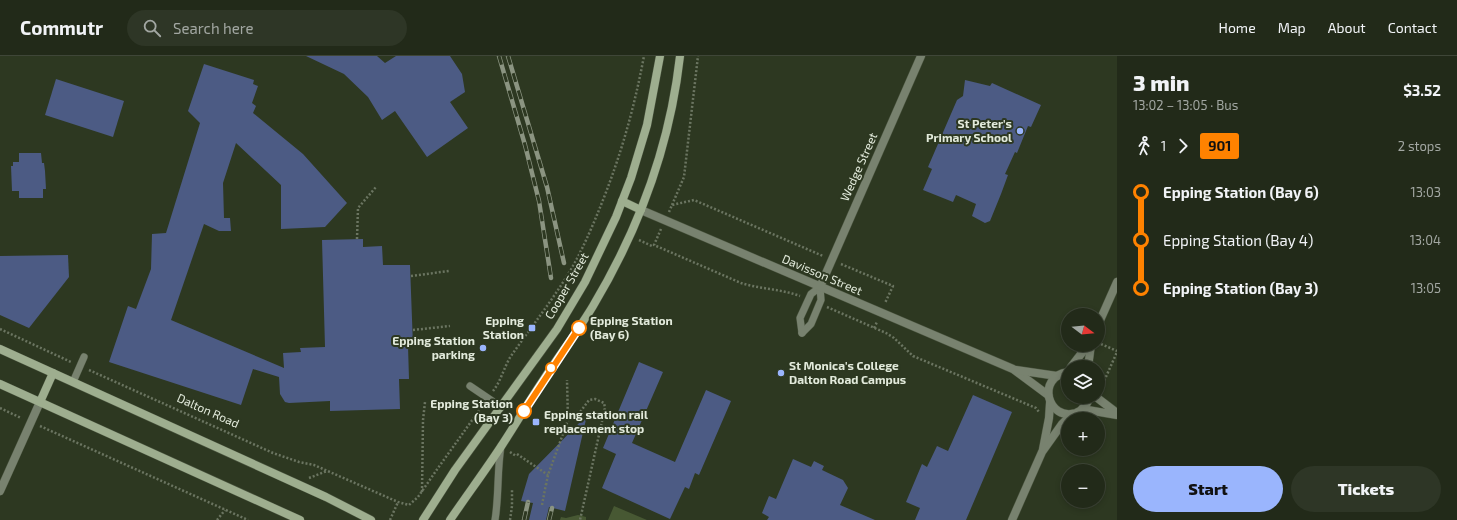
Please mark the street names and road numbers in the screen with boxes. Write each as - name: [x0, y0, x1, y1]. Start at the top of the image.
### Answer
- street label: Wedge Street: [837, 130, 880, 203]
- street label: Cooper Street: [541, 249, 591, 321]
- street label: Davisson Street: [780, 251, 865, 297]
- street label: Dalton Road: [175, 390, 242, 430]

